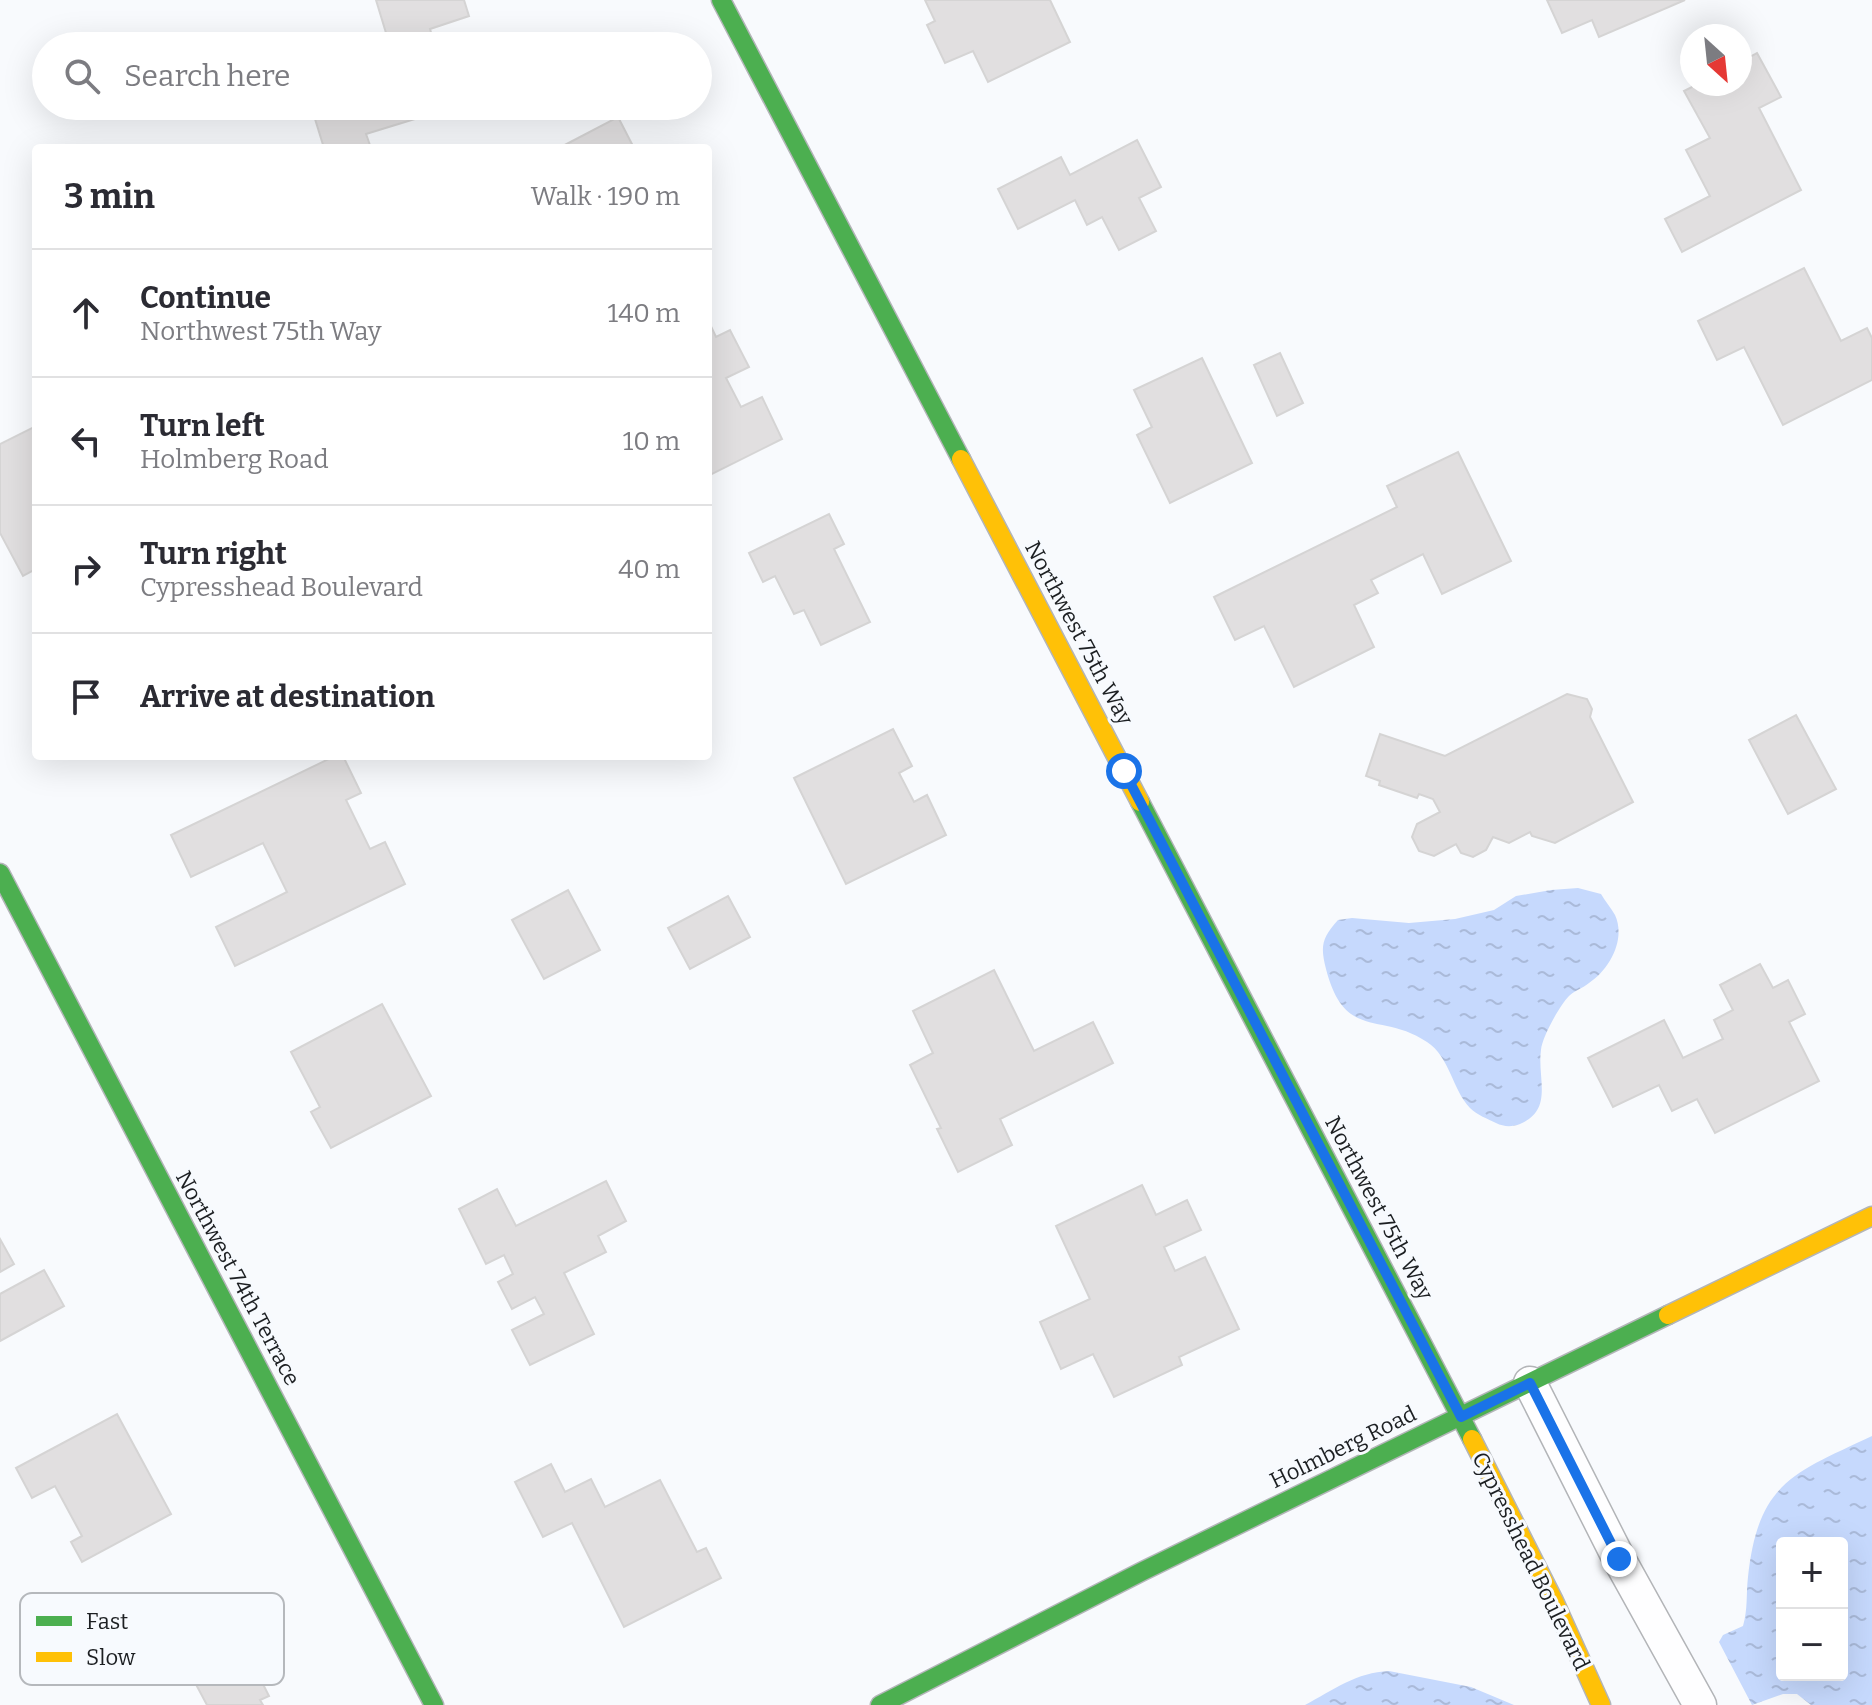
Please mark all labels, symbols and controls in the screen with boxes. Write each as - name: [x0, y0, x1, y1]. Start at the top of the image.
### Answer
- north arrow: [1680, 24, 1752, 96]
- search box: [32, 32, 712, 120]
- icon: search: [60, 54, 104, 98]
- text: Search here: [124, 58, 291, 94]
- text: 3 min: [64, 176, 155, 217]
- text: Walk · 190 m: [531, 181, 680, 212]
- text: Continue: [140, 280, 271, 316]
- icon: ahead: [64, 291, 108, 335]
- text: 140 m: [608, 298, 680, 329]
- text: Northwest 75th Way: [140, 316, 382, 347]
- text: Turn left: [140, 408, 265, 444]
- icon: left: [64, 419, 108, 463]
- text: 10 m: [623, 426, 680, 457]
- text: Holmberg Road: [140, 444, 329, 475]
- text: Turn right: [140, 536, 287, 572]
- street label: Northwest 75th Way: [1019, 536, 1139, 730]
- icon: right: [64, 547, 108, 591]
- text: 40 m: [618, 554, 680, 585]
- text: Cypresshead Boulevard: [140, 572, 423, 603]
- icon: arrive: [64, 675, 108, 719]
- text: Arrive at destination: [140, 679, 435, 715]
- route start: [1106, 753, 1142, 789]
- street label: Northwest 75th Way: [1319, 1111, 1439, 1305]
- street label: Northwest 74th Terrace: [170, 1166, 306, 1390]
- street label: Holmberg Road: [1265, 1400, 1421, 1494]
- street label: Cypresshead Boulevard: [1466, 1448, 1596, 1674]
- map controls: [1776, 1537, 1848, 1681]
- button: +: [1776, 1537, 1848, 1609]
- route end: [1601, 1541, 1637, 1577]
- legend: [20, 1593, 284, 1685]
- text: Fast: [86, 1608, 128, 1635]
- button: −: [1776, 1609, 1848, 1681]
- text: Slow: [86, 1644, 136, 1671]

